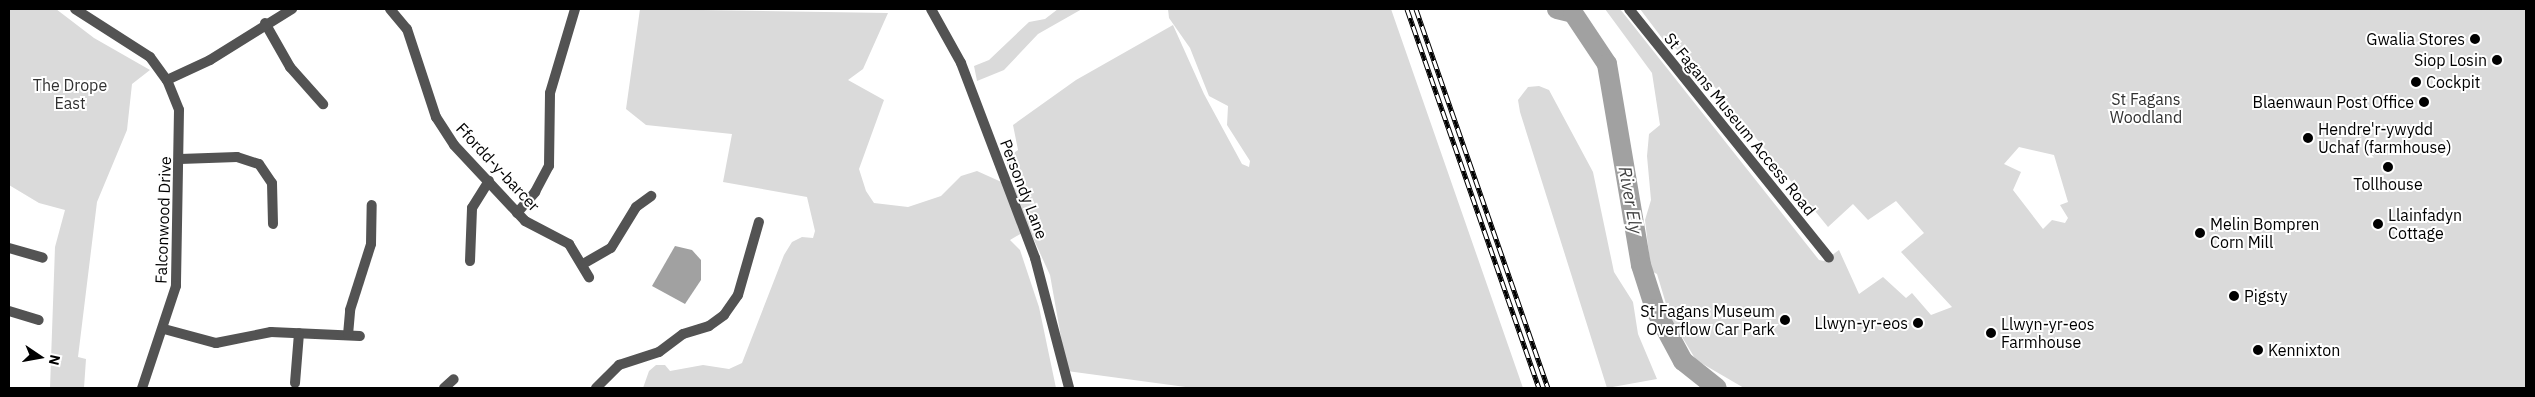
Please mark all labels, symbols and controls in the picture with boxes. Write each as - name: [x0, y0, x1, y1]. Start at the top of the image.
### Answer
- street label: St Fagans Museum Access Road: [1660, 29, 1820, 219]
- place label: Gwalia Stores: [2366, 29, 2465, 49]
- marker: Gwalia Stores: [2469, 33, 2481, 45]
- place label: Siop Losin: [2414, 50, 2487, 70]
- marker: Siop Losin: [2491, 54, 2503, 66]
- place label: Cockpit: [2426, 72, 2480, 92]
- park label: The Drope East: [33, 75, 107, 113]
- marker: Cockpit: [2410, 76, 2422, 88]
- park label: St Fagans Woodland: [2110, 89, 2182, 127]
- place label: Blaenwaun Post Office: [2252, 92, 2414, 112]
- marker: Blaenwaun Post Office: [2418, 96, 2430, 108]
- street label: Ffordd-y-barcer: [452, 119, 544, 215]
- place label: Hendre'r-ywydd Uchaf (farmhouse): [2318, 119, 2451, 157]
- marker: Hendre'r-ywydd Uchaf (farmhouse): [2302, 132, 2314, 144]
- street label: Persondy Lane: [996, 136, 1052, 242]
- street label: Falconwood Drive: [151, 156, 175, 284]
- marker: Tollhouse: [2382, 161, 2394, 173]
- water label: River Ely: [1613, 165, 1647, 235]
- place label: Tollhouse: [2353, 174, 2423, 194]
- place label: Llainfadyn Cottage: [2388, 205, 2462, 243]
- place label: Melin Bompren Corn Mill: [2210, 214, 2319, 252]
- marker: Llainfadyn Cottage: [2372, 218, 2384, 230]
- marker: Melin Bompren Corn Mill: [2194, 227, 2206, 239]
- place label: Pigsty: [2244, 286, 2287, 306]
- marker: Pigsty: [2228, 290, 2240, 302]
- place label: St Fagans Museum Overflow Car Park: [1640, 301, 1775, 339]
- place label: Llwyn-yr-eos: [1815, 313, 1908, 333]
- marker: St Fagans Museum Overflow Car Park: [1779, 314, 1791, 326]
- place label: Llwyn-yr-eos Farmhouse: [2001, 314, 2094, 352]
- marker: Llwyn-yr-eos: [1912, 317, 1924, 329]
- marker: Llwyn-yr-eos Farmhouse: [1985, 327, 1997, 339]
- north arrow: [15, 332, 65, 382]
- place label: Kennixton: [2268, 340, 2340, 360]
- marker: Kennixton: [2252, 344, 2264, 356]
- text: N: [45, 353, 65, 367]

